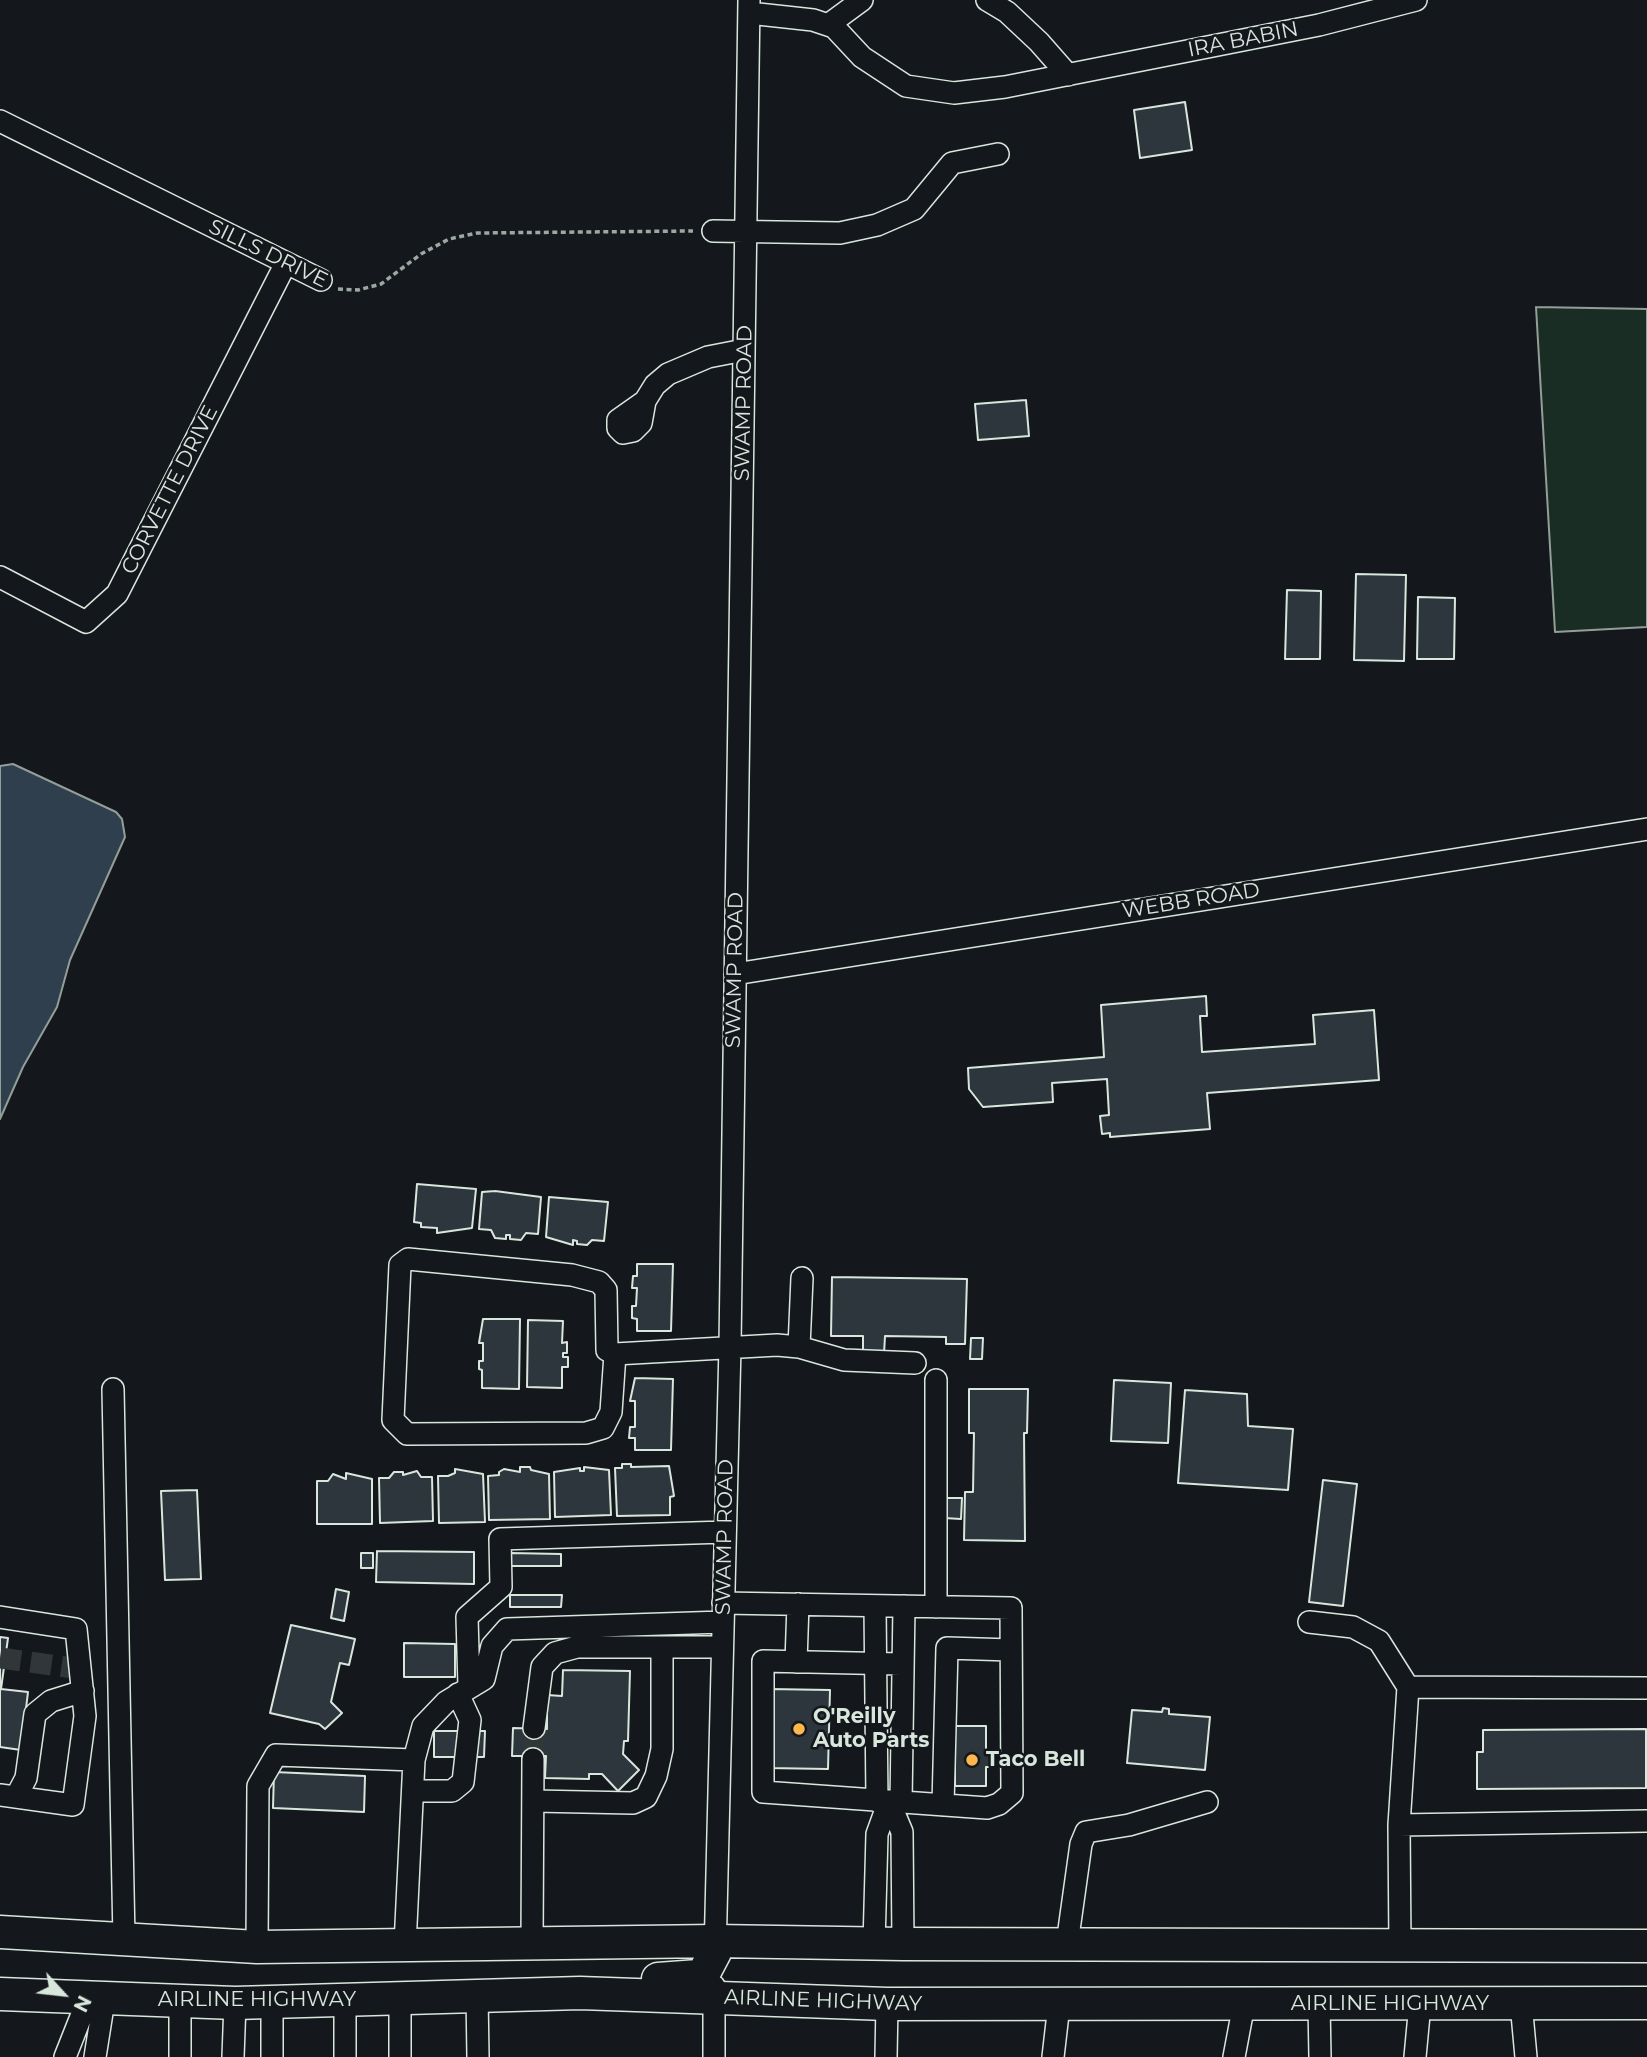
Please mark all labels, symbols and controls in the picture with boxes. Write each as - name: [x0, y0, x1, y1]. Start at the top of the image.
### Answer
- street label: IRA BABIN: [1186, 17, 1300, 63]
- street label: SILLS DRIVE: [204, 214, 332, 294]
- street label: SWAMP ROAD: [730, 325, 758, 481]
- street label: CORVETTE DRIVE: [117, 401, 223, 579]
- street label: WEBB ROAD: [1120, 878, 1262, 924]
- street label: SWAMP ROAD: [721, 892, 749, 1048]
- street label: SWAMP ROAD: [711, 1459, 739, 1615]
- place label: O'Reilly Auto Parts: [813, 1704, 929, 1754]
- marker: O'Reilly Auto Parts: [791, 1721, 807, 1737]
- place label: Taco Bell: [986, 1747, 1085, 1773]
- marker: Taco Bell: [964, 1752, 980, 1768]
- north arrow: [28, 1959, 98, 2029]
- street label: AIRLINE HIGHWAY: [723, 1985, 923, 2017]
- street label: AIRLINE HIGHWAY: [158, 1987, 356, 2013]
- street label: AIRLINE HIGHWAY: [1291, 1991, 1489, 2017]
- text: N: [68, 1992, 96, 2016]

